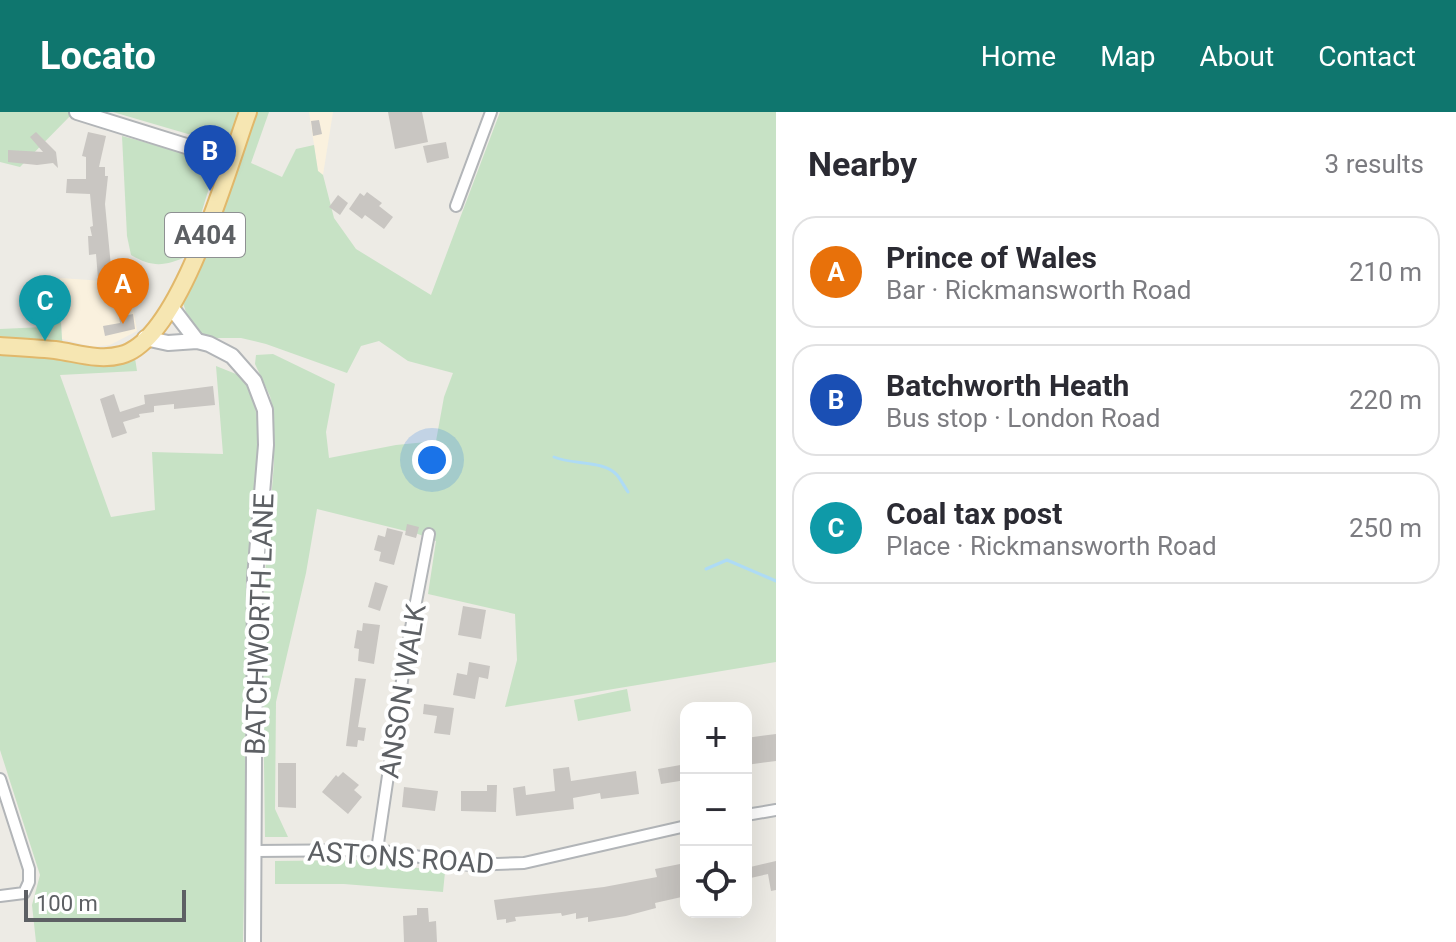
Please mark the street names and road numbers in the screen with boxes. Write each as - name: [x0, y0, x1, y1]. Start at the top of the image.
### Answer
- road number: A404: [165, 213, 245, 257]
- street label: BATCHWORTH LANE: [238, 493, 281, 755]
- street label: ANSON WALK: [372, 601, 433, 781]
- street label: ASTONS ROAD: [307, 835, 495, 880]

